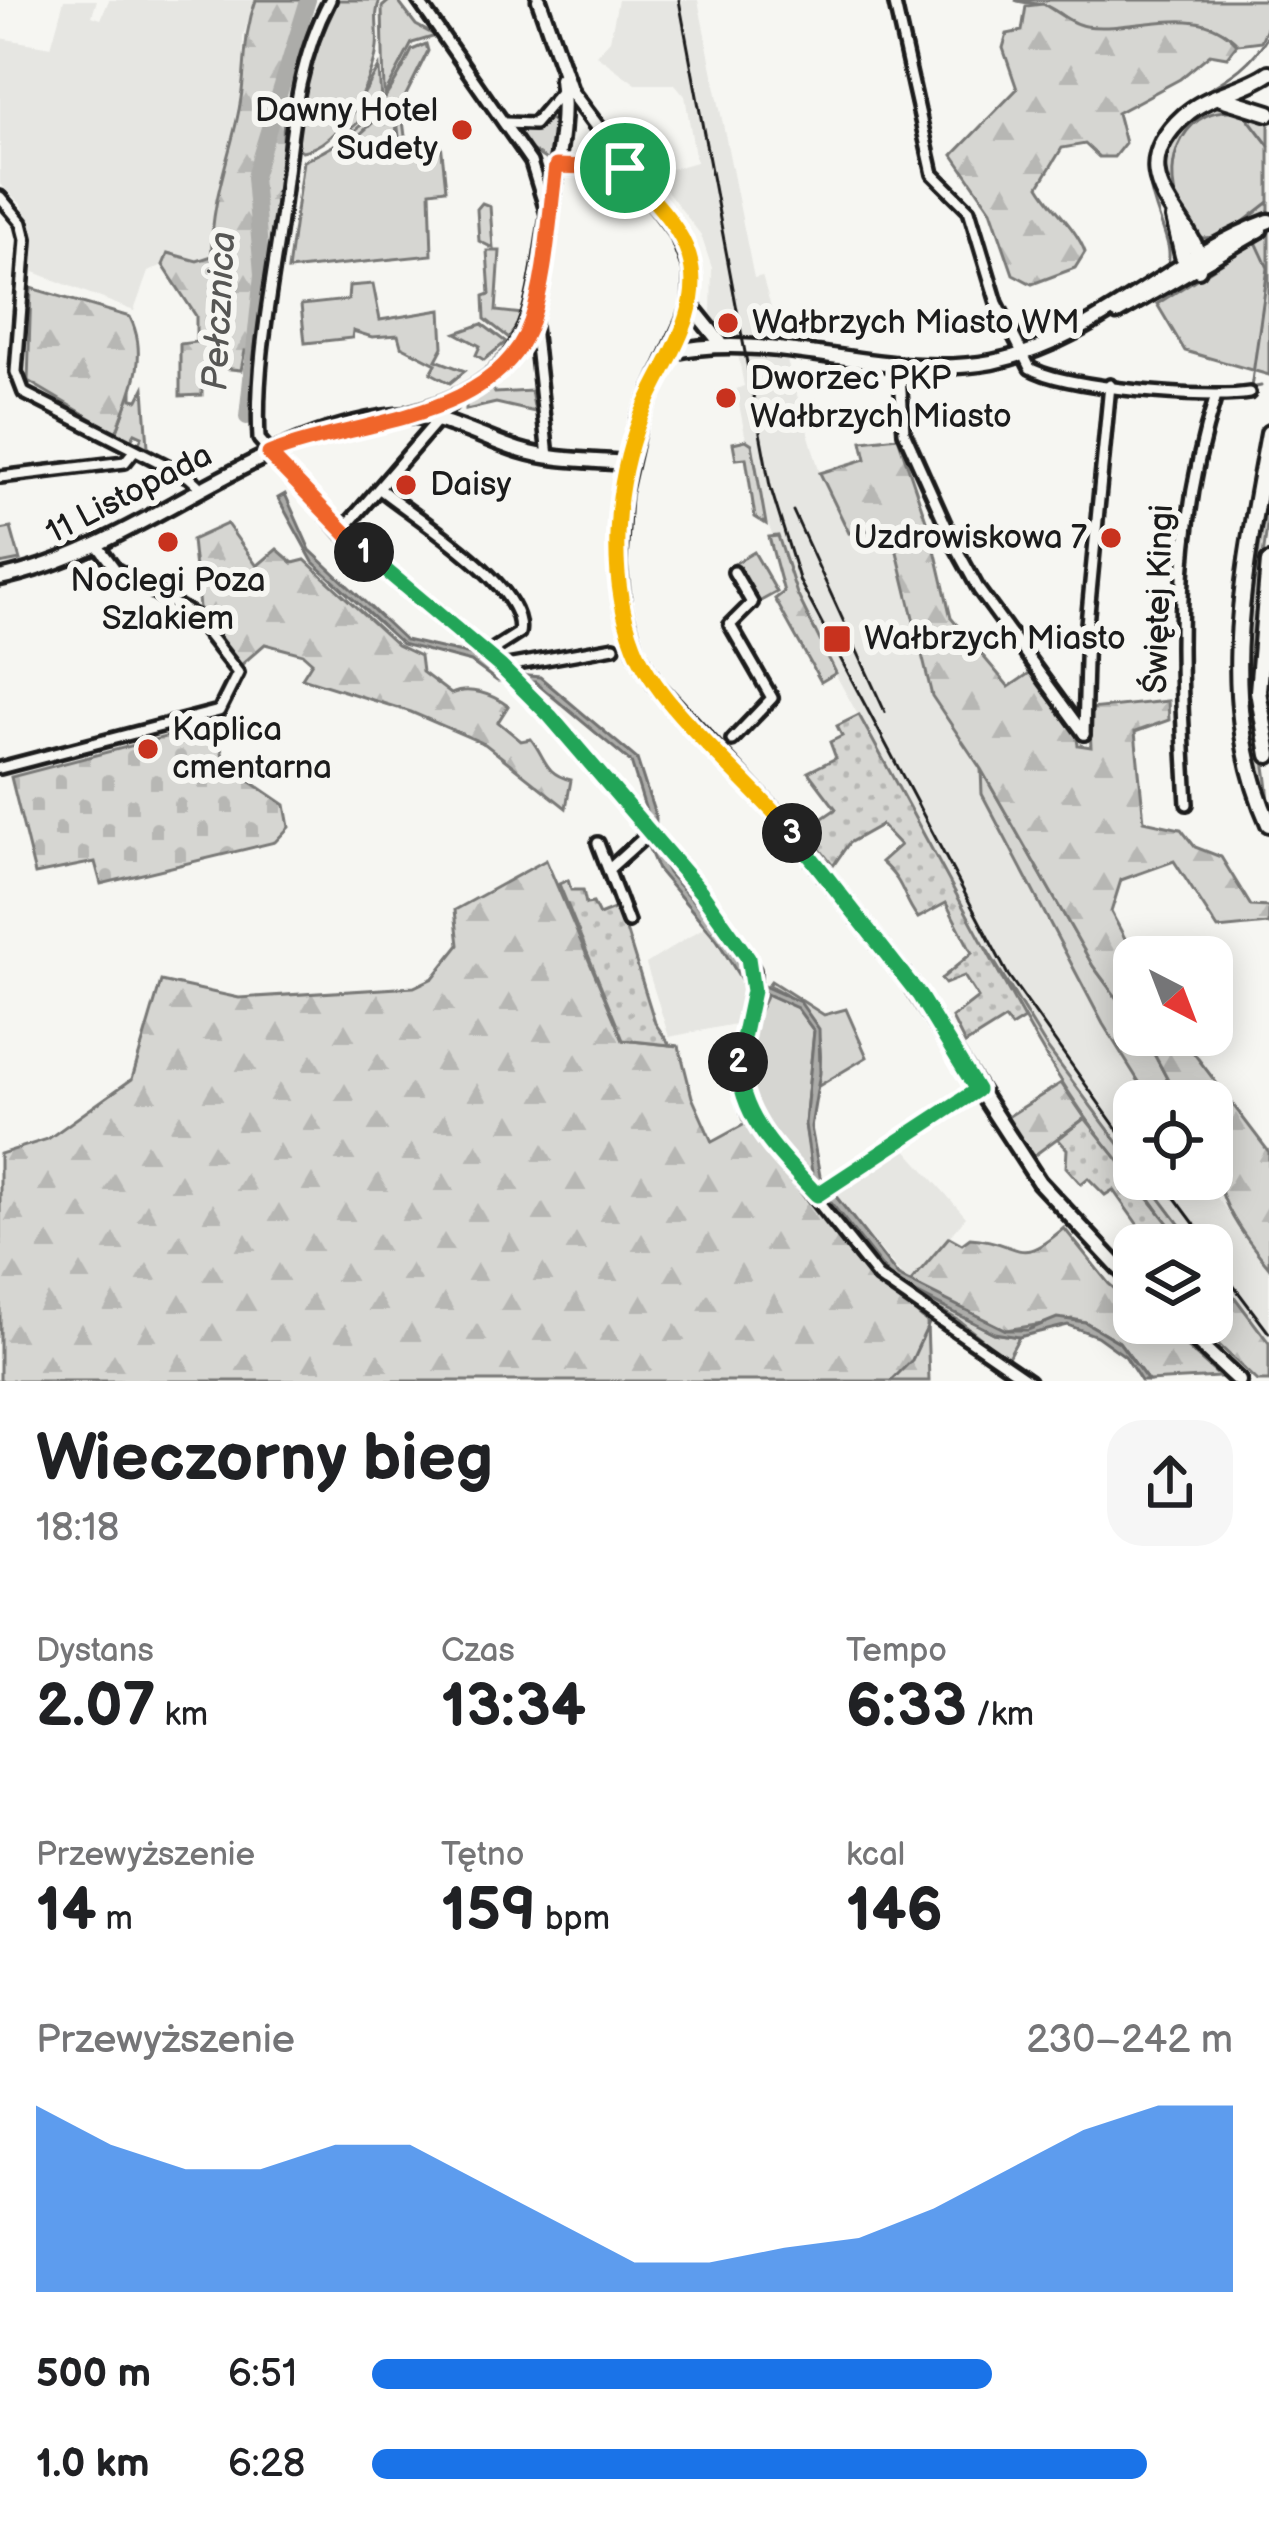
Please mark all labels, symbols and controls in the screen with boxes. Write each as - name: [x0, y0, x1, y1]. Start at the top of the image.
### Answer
- place label: Dawny Hotel Sudety: [255, 91, 438, 169]
- marker: Dawny Hotel Sudety: [449, 117, 475, 143]
- pin: [574, 117, 676, 219]
- icon: arrive: [592, 135, 658, 201]
- water label: Pełcznica: [194, 231, 246, 391]
- place label: Wałbrzych Miasto WM: [752, 303, 1080, 343]
- marker: Wałbrzych Miasto WM: [715, 310, 741, 336]
- place label: Dworzec PKP Wałbrzych Miasto: [750, 359, 1012, 437]
- marker: Dworzec PKP Wałbrzych Miasto: [713, 385, 739, 411]
- street label: 11 Listopada: [39, 435, 219, 553]
- place label: Daisy: [430, 465, 512, 505]
- marker: Daisy: [393, 472, 419, 498]
- street label: Świętej Kingi: [1135, 504, 1182, 694]
- place label: Uzdrowiskowa 7: [854, 518, 1087, 558]
- pin: 1: [334, 522, 394, 582]
- marker: Uzdrowiskowa 7: [1098, 525, 1124, 551]
- marker: Noclegi Poza Szlakiem: [155, 529, 181, 555]
- text: 1: [357, 532, 371, 572]
- place label: Noclegi Poza Szlakiem: [70, 561, 266, 639]
- place label: Wałbrzych Miasto: [864, 619, 1126, 659]
- marker: Wałbrzych Miasto: [821, 623, 853, 655]
- place label: Kaplica cmentarna: [172, 710, 332, 788]
- marker: Kaplica cmentarna: [135, 736, 161, 762]
- pin: 3: [762, 803, 822, 863]
- text: 3: [782, 813, 802, 853]
- north arrow: [1113, 936, 1233, 1056]
- map controls: [1113, 936, 1233, 1344]
- pin: 2: [708, 1032, 768, 1092]
- text: 2: [728, 1042, 748, 1082]
- button: locate: [1113, 1080, 1233, 1200]
- button: layers: [1113, 1224, 1233, 1344]
- text: Wieczorny bieg: [36, 1420, 493, 1499]
- button: share: [1107, 1420, 1233, 1546]
- text: 18:18: [36, 1505, 120, 1552]
- text: Dystans: [36, 1631, 154, 1671]
- text: Czas: [441, 1631, 515, 1671]
- text: Tempo: [846, 1631, 947, 1671]
- text: 2.07: [36, 1671, 156, 1743]
- text: 13:34: [441, 1671, 586, 1743]
- text: 6:33: [846, 1671, 967, 1743]
- text: km: [156, 1695, 208, 1735]
- text: /km: [967, 1695, 1034, 1735]
- text: Przewyższenie: [36, 1835, 255, 1875]
- text: Tętno: [441, 1835, 524, 1875]
- text: kcal: [846, 1835, 905, 1875]
- text: 14: [36, 1875, 97, 1947]
- text: 159: [441, 1875, 536, 1947]
- text: 146: [846, 1875, 943, 1947]
- text: m: [97, 1899, 133, 1939]
- text: bpm: [536, 1899, 610, 1939]
- text: Przewyższenie: [36, 2017, 295, 2064]
- text: 230–242 m: [1026, 2017, 1233, 2064]
- text: 500 m: [36, 2351, 151, 2398]
- text: 6:51: [228, 2351, 297, 2398]
- text: 1.0 km: [36, 2441, 150, 2488]
- text: 6:28: [228, 2441, 305, 2488]

